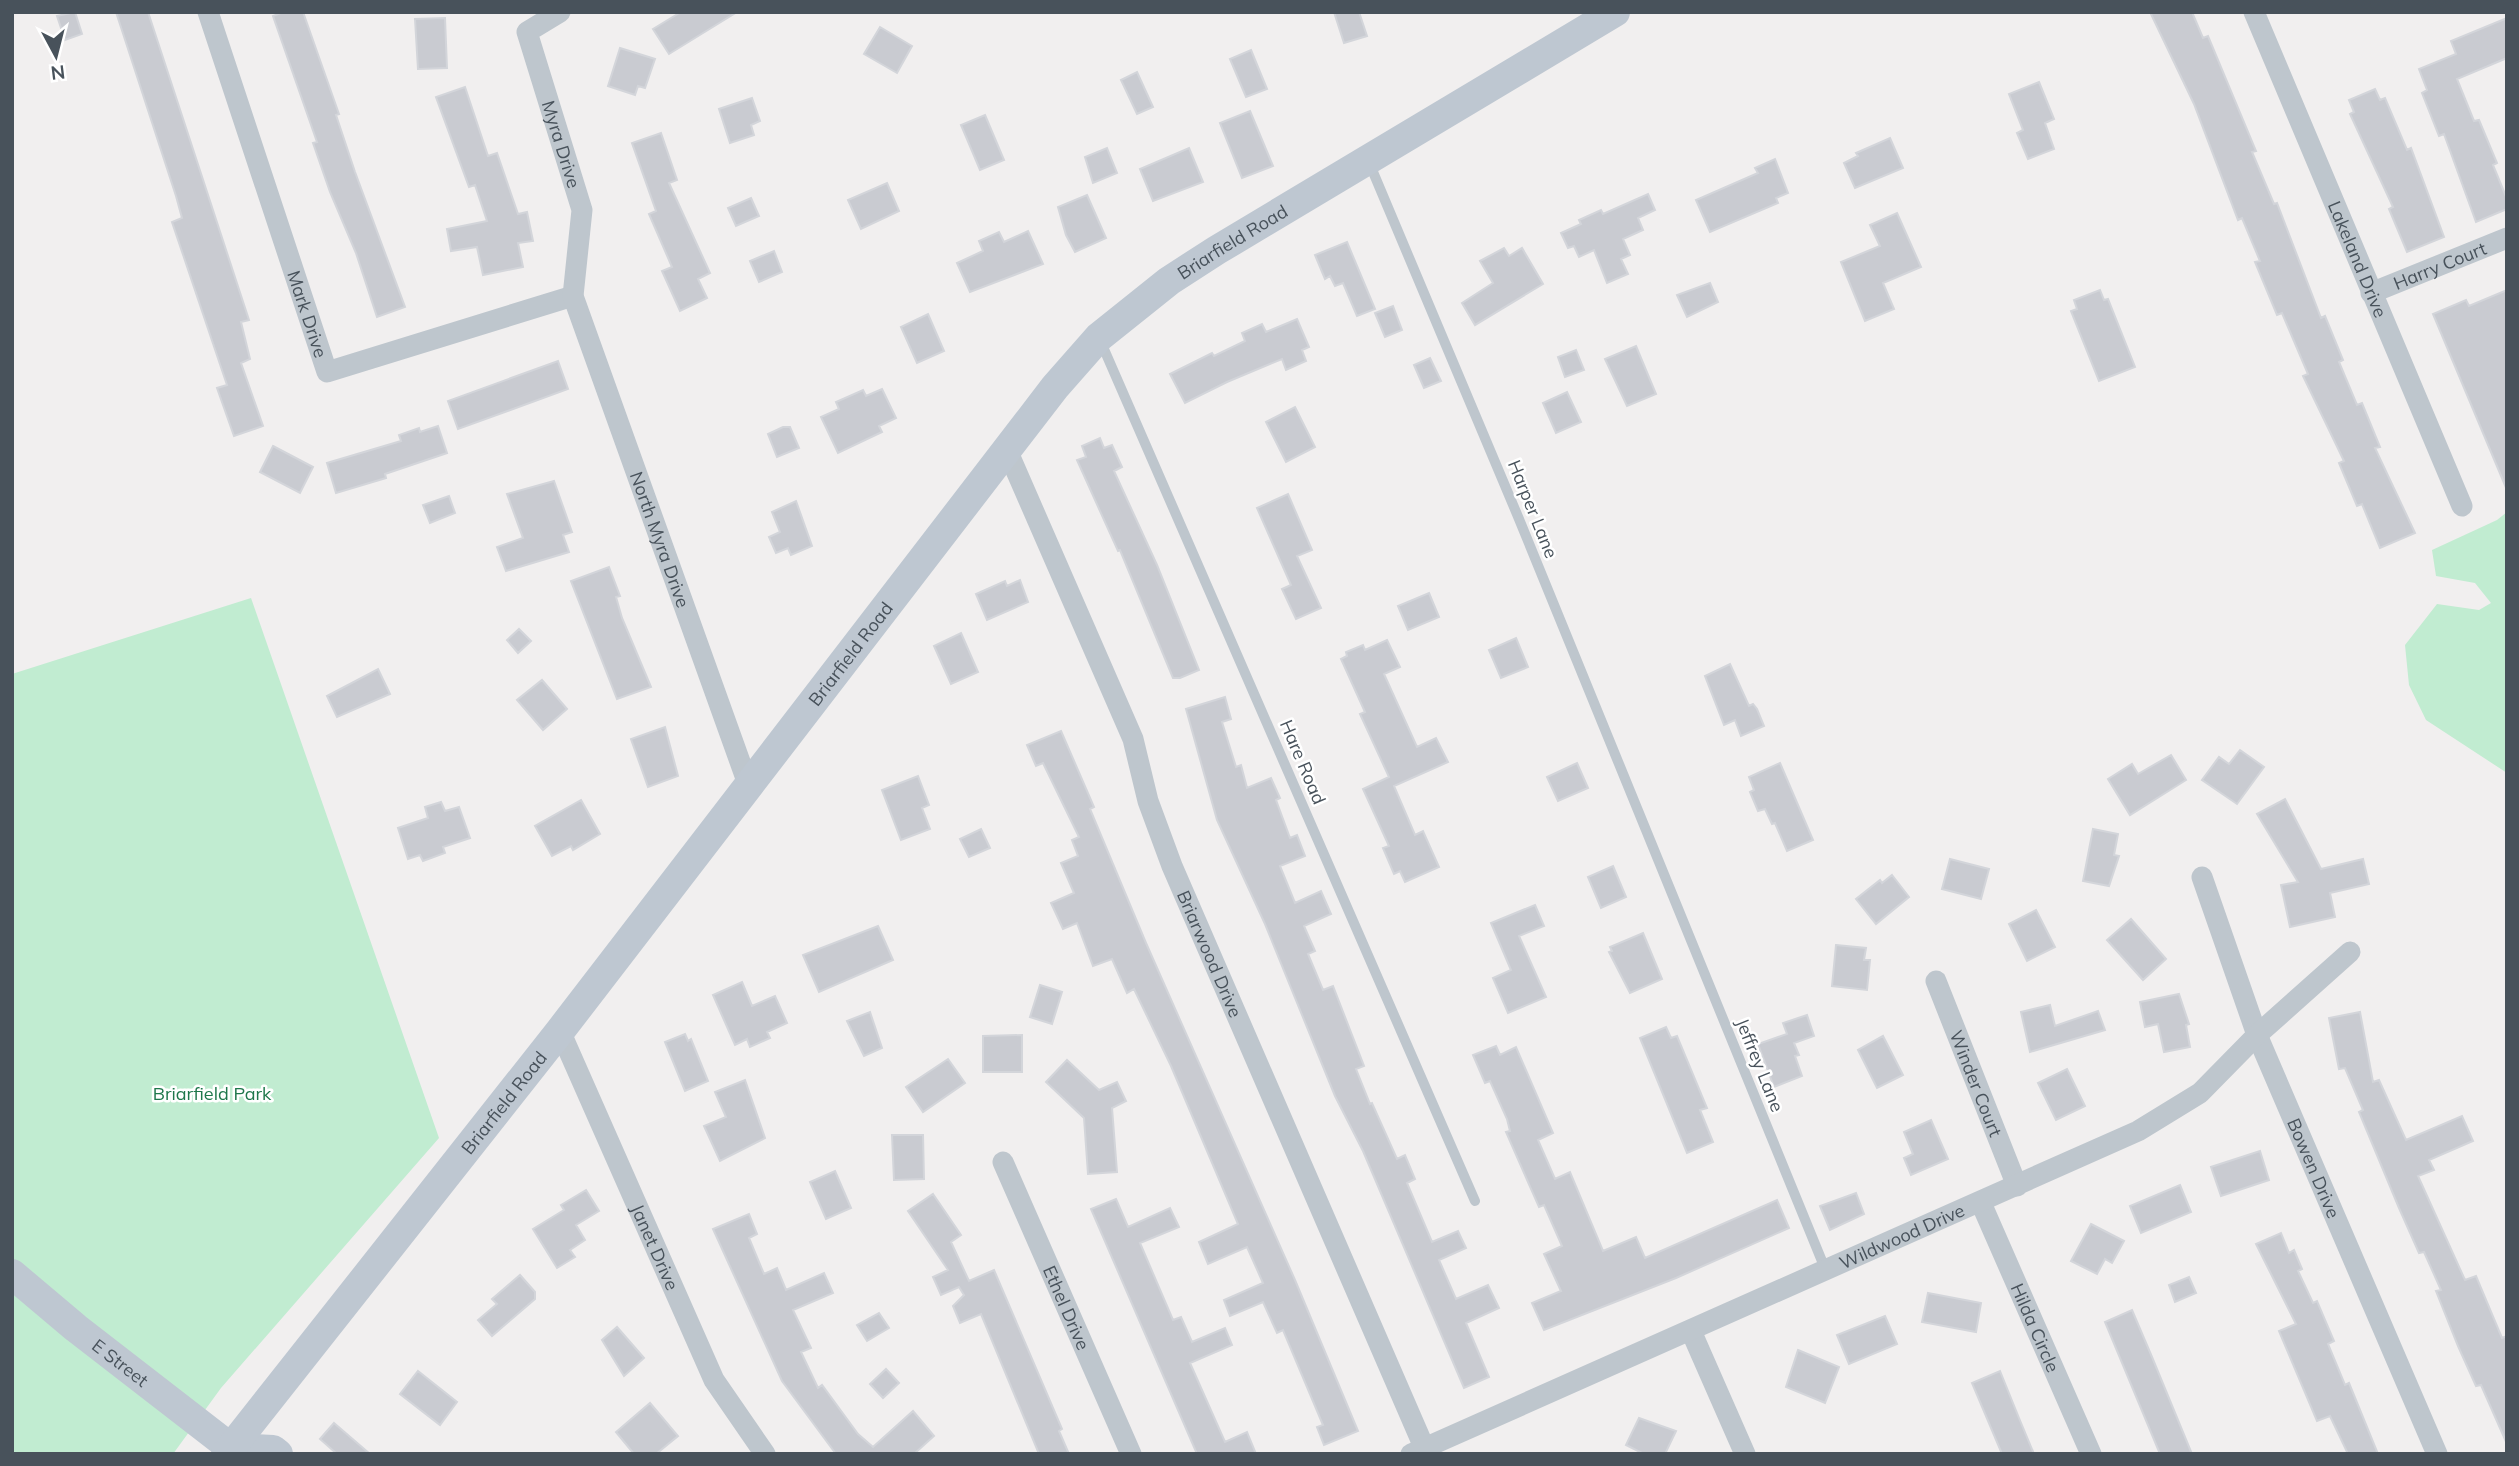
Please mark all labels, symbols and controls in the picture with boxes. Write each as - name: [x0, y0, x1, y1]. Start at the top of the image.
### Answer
- north arrow: [21, 21, 91, 91]
- text: N: [49, 60, 67, 86]
- street label: Myra Drive: [537, 98, 586, 191]
- street label: Lakeland Drive: [2323, 197, 2393, 321]
- street label: Briarfield Road: [1173, 199, 1291, 284]
- street label: Harry Court: [2390, 236, 2489, 294]
- street label: Mark Drive: [283, 267, 333, 360]
- street label: Harper Lane: [1503, 457, 1563, 561]
- street label: North Myra Drive: [625, 468, 695, 611]
- street label: Briarfield Road: [803, 597, 897, 710]
- street label: Hare Road: [1275, 716, 1331, 808]
- street label: Briarwood Drive: [1172, 887, 1248, 1021]
- street label: Jeffrey Lane: [1731, 1015, 1789, 1115]
- street label: Winder Court: [1945, 1027, 2008, 1140]
- street label: Briarfield Road: [456, 1046, 551, 1159]
- park label: Briarfield Park: [153, 1082, 272, 1105]
- street label: Bowen Drive: [2283, 1114, 2346, 1221]
- street label: Wildwood Drive: [1836, 1198, 1968, 1274]
- street label: Janet Drive: [626, 1200, 684, 1293]
- street label: Ethel Drive: [1038, 1262, 1095, 1353]
- street label: Hilda Circle: [2006, 1280, 2065, 1376]
- street label: E Street: [88, 1333, 153, 1391]

